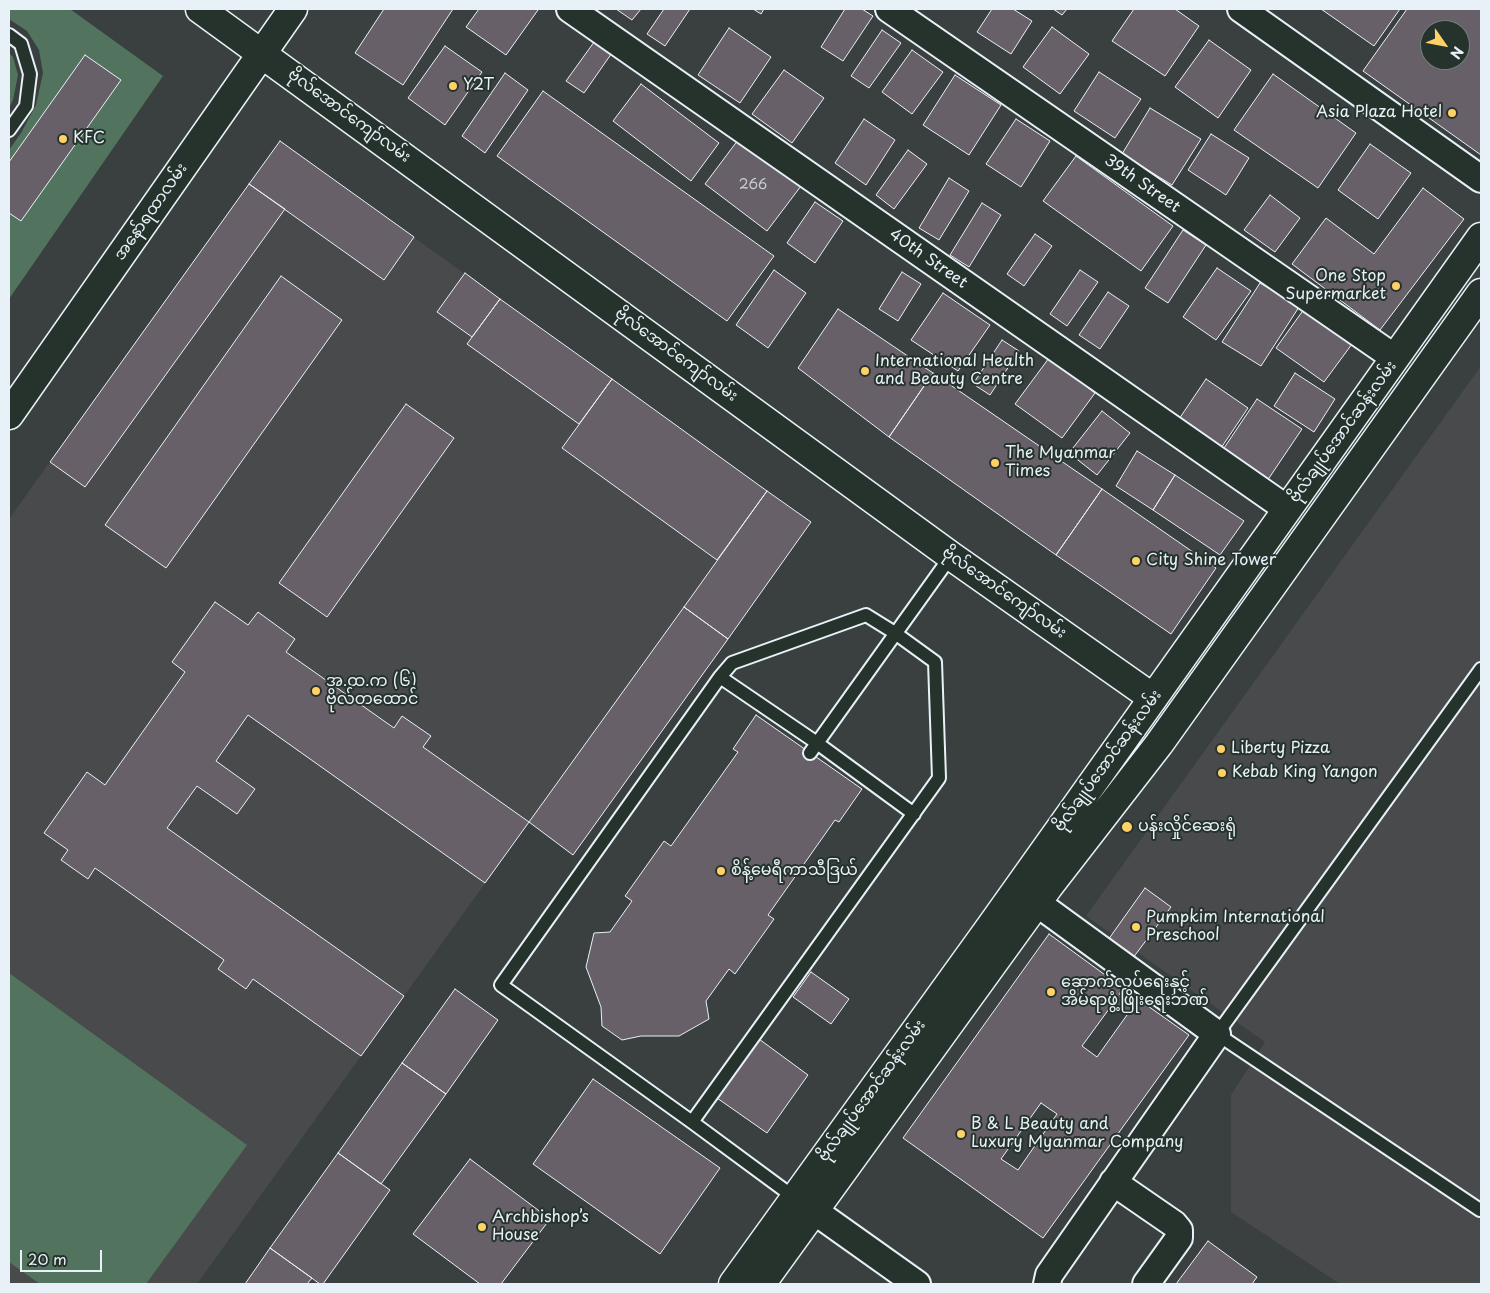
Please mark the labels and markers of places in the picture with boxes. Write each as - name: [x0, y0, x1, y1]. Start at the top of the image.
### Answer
- place label: Y2T: [463, 76, 494, 96]
- marker: Y2T: [447, 80, 459, 92]
- place label: Asia Plaza Hotel: [1316, 103, 1442, 123]
- marker: Asia Plaza Hotel: [1446, 107, 1458, 119]
- place label: KFC: [73, 129, 105, 149]
- marker: KFC: [57, 133, 69, 145]
- place label: One Stop Supermarket: [1286, 267, 1386, 305]
- marker: One Stop Supermarket: [1390, 280, 1402, 292]
- place label: International Health and Beauty Centre: [875, 352, 1034, 390]
- marker: International Health and Beauty Centre: [859, 365, 871, 377]
- place label: The Myanmar Times: [1005, 444, 1115, 482]
- marker: The Myanmar Times: [989, 457, 1001, 469]
- place label: City Shine Tower: [1146, 551, 1276, 571]
- marker: City Shine Tower: [1130, 555, 1142, 567]
- place label: အ.ထ.က (၆) ဗိုလ်တထောင်: [326, 672, 418, 710]
- marker: အ.ထ.က (၆) ဗိုလ်တထောင်: [310, 685, 322, 697]
- place label: Liberty Pizza: [1231, 739, 1330, 759]
- marker: Liberty Pizza: [1215, 743, 1227, 755]
- place label: Kebab King Yangon: [1232, 763, 1378, 783]
- marker: Kebab King Yangon: [1216, 767, 1228, 779]
- place label: ပန်းလှိုင်ဆေးရုံ: [1138, 817, 1236, 837]
- marker: ပန်းလှိုင်ဆေးရုံ: [1120, 820, 1134, 834]
- place label: စိန့်မေရီကာသီဒြယ်: [731, 861, 858, 881]
- marker: စိန့်မေရီကာသီဒြယ်: [715, 865, 727, 877]
- place label: Pumpkim International Preschool: [1146, 908, 1325, 946]
- marker: Pumpkim International Preschool: [1130, 921, 1142, 933]
- place label: ဆောက်လုပ်ရေးနှင့် အိမ်ရာဖွံ့ဖြိုးရေးဘဏ်: [1061, 973, 1209, 1011]
- marker: ဆောက်လုပ်ရေးနှင့် အိမ်ရာဖွံ့ဖြိုးရေးဘဏ်: [1045, 986, 1057, 998]
- place label: B & L Beauty and Luxury Myanmar Company: [971, 1115, 1184, 1153]
- marker: B & L Beauty and Luxury Myanmar Company: [955, 1128, 967, 1140]
- place label: Archbishop’s House: [492, 1208, 589, 1246]
- marker: Archbishop’s House: [476, 1221, 488, 1233]

